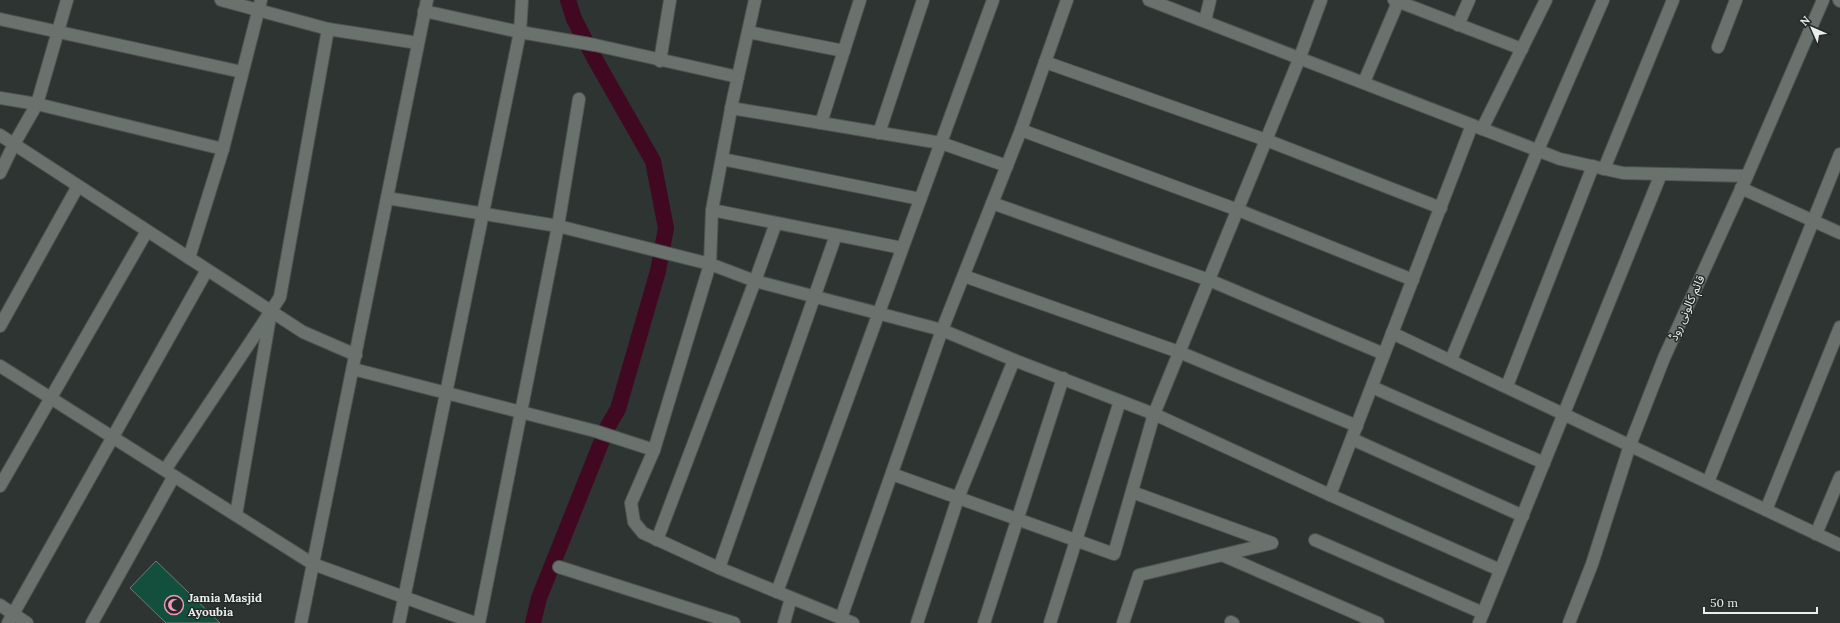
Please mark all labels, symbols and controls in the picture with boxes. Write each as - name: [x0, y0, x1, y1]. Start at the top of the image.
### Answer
- north arrow: [1792, 8, 1832, 48]
- text: N: [1797, 13, 1813, 29]
- street label: قائم کالونی روڈ: [1665, 273, 1709, 344]
- scale bar: [1704, 589, 1817, 615]
- place label: Jamia Masjid Ayoubia: [188, 590, 262, 619]
- mosque icon: Jamia Masjid Ayoubia: [163, 594, 185, 616]
- text: 50 m: [1710, 595, 1738, 610]

